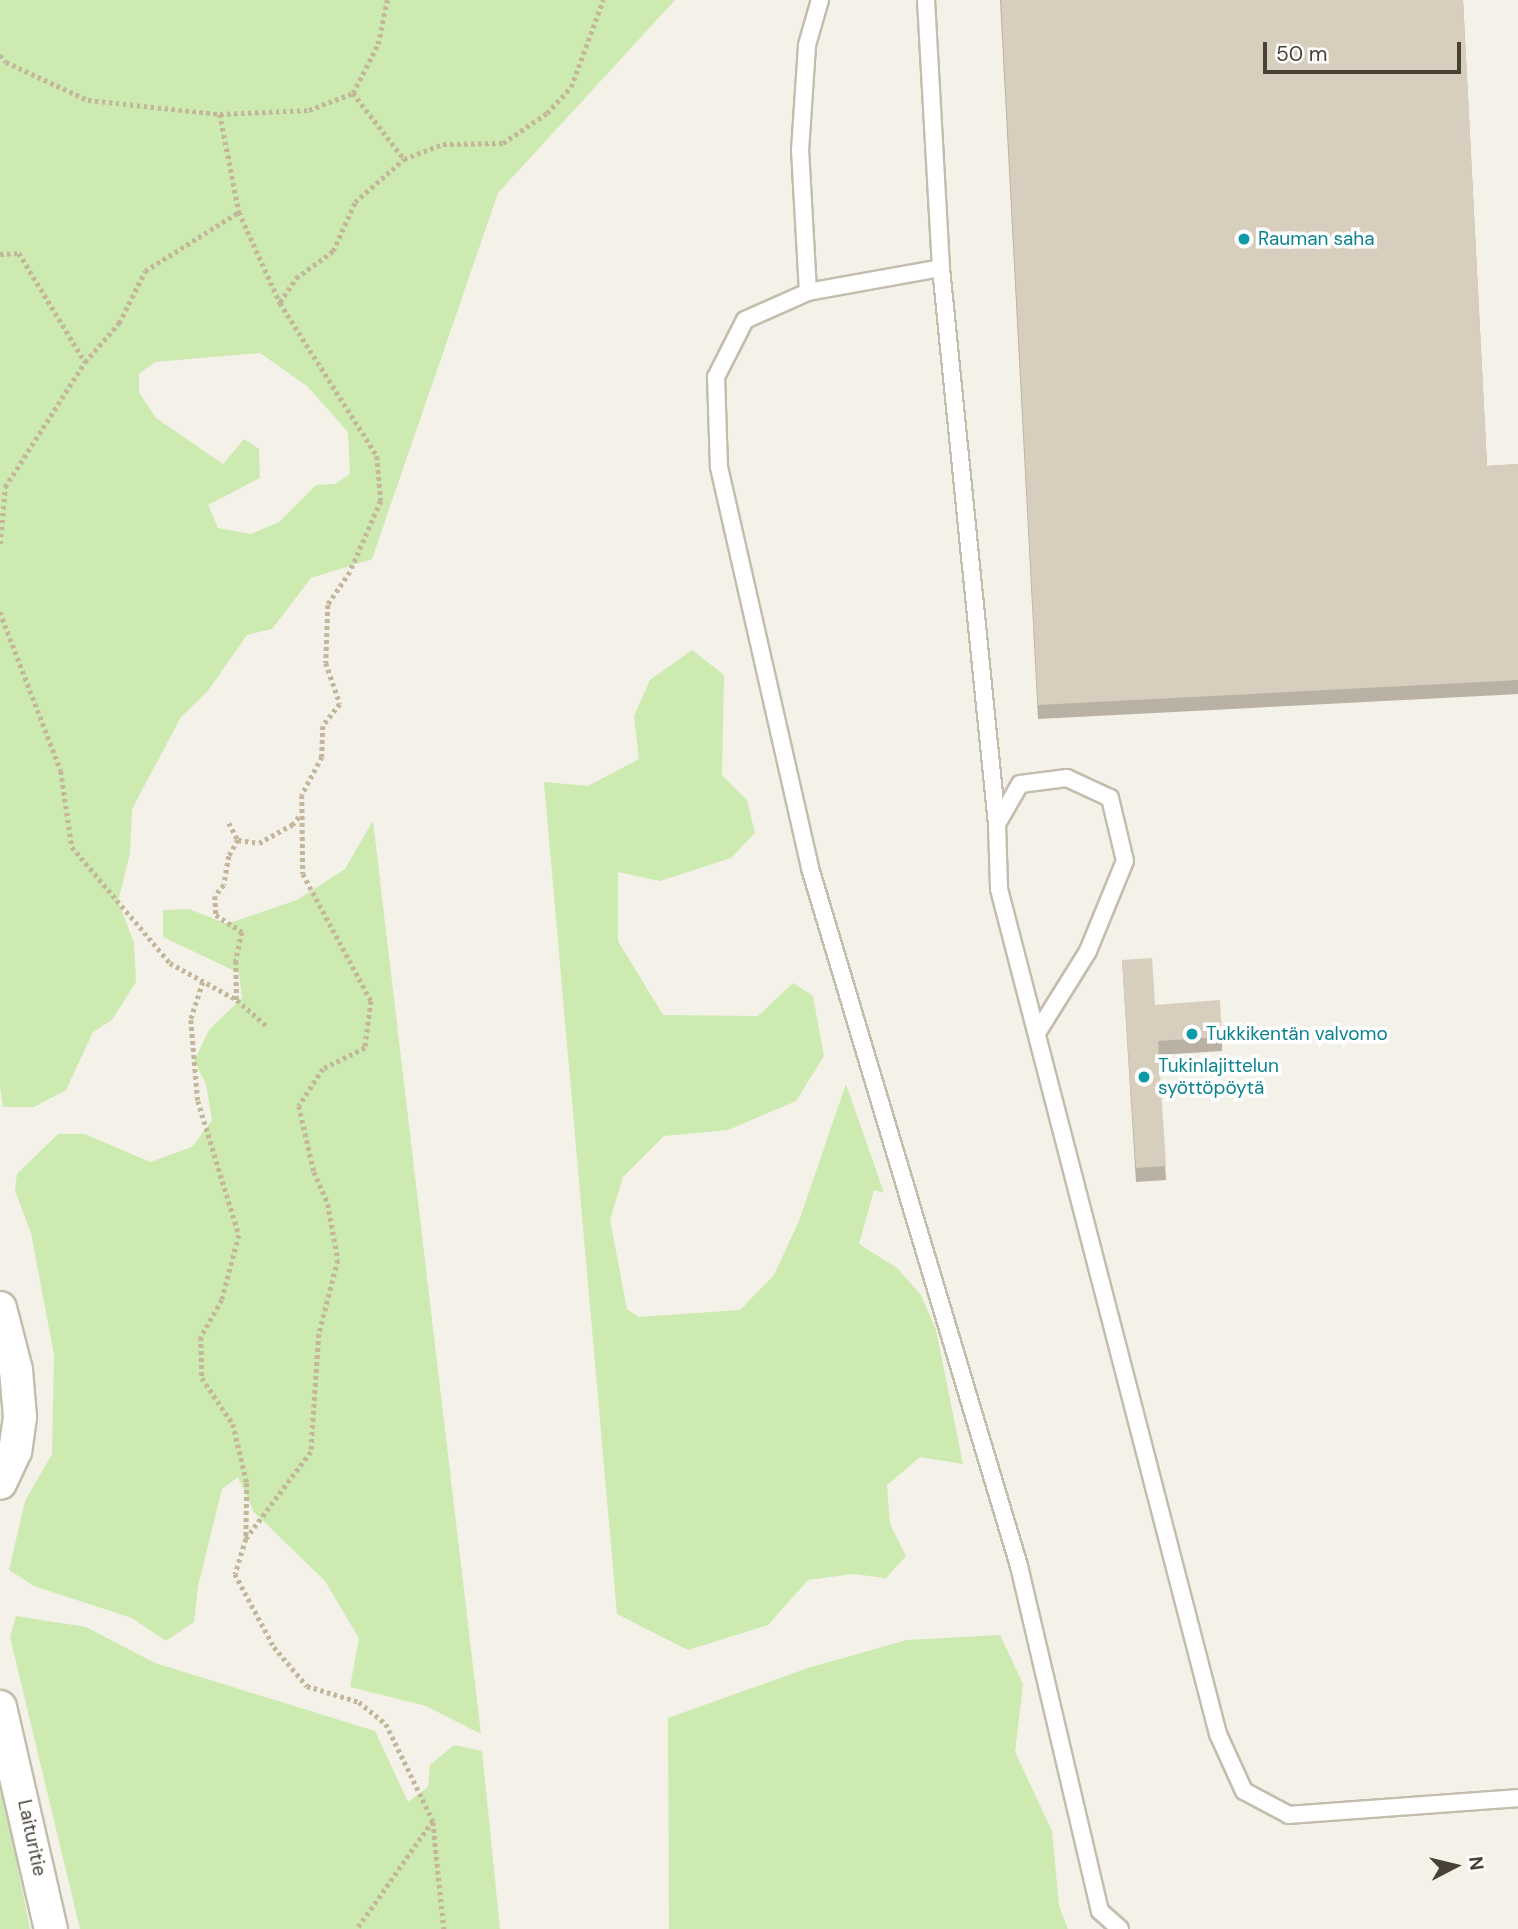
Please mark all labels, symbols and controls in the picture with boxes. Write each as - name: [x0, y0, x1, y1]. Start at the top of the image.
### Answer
- scale bar: [1266, 28, 1464, 72]
- text: 50 m: [1276, 40, 1327, 68]
- place label: Rauman saha: [1258, 228, 1375, 250]
- marker: Rauman saha: [1236, 231, 1252, 247]
- place label: Tukkikentän valvomo: [1206, 1023, 1388, 1045]
- marker: Tukkikentän valvomo: [1184, 1026, 1200, 1042]
- place label: Tukinlajittelun syöttöpöytä: [1158, 1055, 1279, 1099]
- marker: Tukinlajittelun syöttöpöytä: [1136, 1069, 1152, 1085]
- street label: Laituritie: [13, 1798, 51, 1878]
- north arrow: [1420, 1831, 1490, 1901]
- text: N: [1463, 1855, 1490, 1872]

